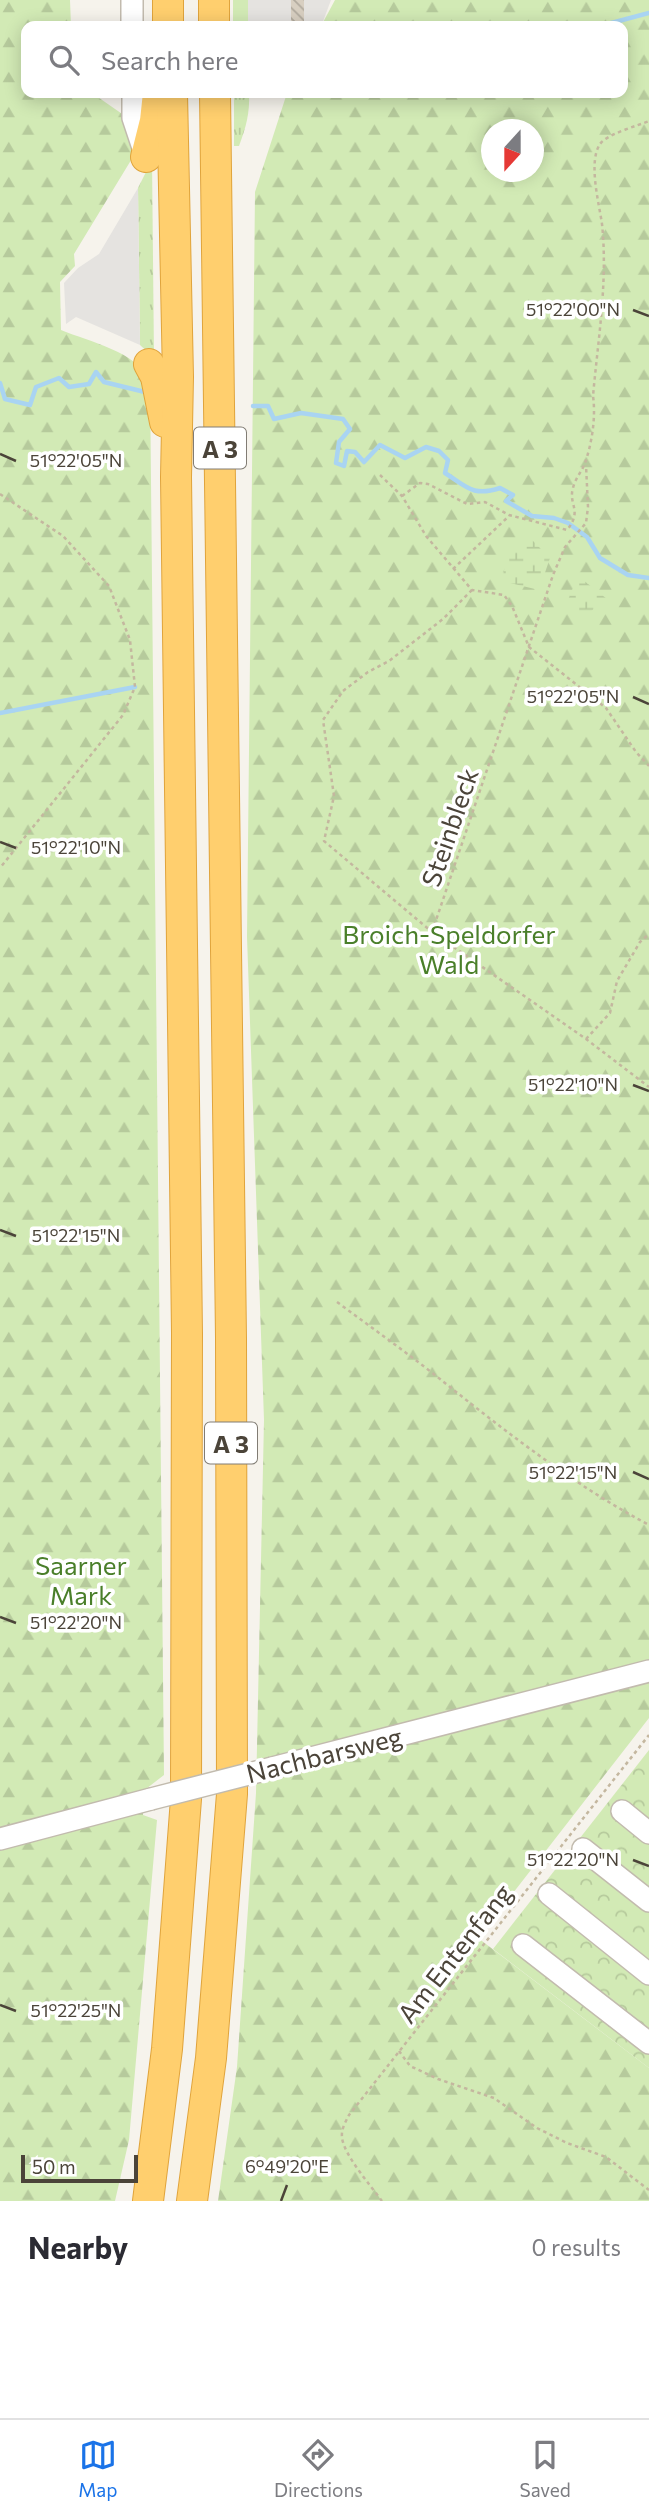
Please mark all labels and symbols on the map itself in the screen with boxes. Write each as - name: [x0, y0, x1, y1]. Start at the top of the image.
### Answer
- north arrow: [481, 119, 544, 182]
- text: 51°22'00"N: [526, 298, 620, 320]
- road number: A 3: [194, 428, 246, 468]
- text: 51°22'05"N: [30, 449, 122, 471]
- text: 51°22'05"N: [527, 685, 619, 707]
- street label: Steinbleck: [414, 764, 484, 890]
- text: 51°22'10"N: [31, 836, 121, 858]
- park label: Broich-Speldorfer Wald: [342, 918, 556, 979]
- text: 51°22'10"N: [528, 1073, 618, 1095]
- text: 51°22'15"N: [32, 1224, 120, 1246]
- road number: A 3: [205, 1422, 257, 1464]
- text: 51°22'15"N: [529, 1461, 617, 1483]
- park label: Saarner Mark: [35, 1549, 127, 1610]
- text: 51°22'20"N: [30, 1611, 122, 1633]
- street label: Nachbarsweg: [243, 1720, 405, 1788]
- text: 51°22'20"N: [527, 1848, 619, 1870]
- street label: Am Entenfang: [390, 1877, 518, 2029]
- text: 51°22'25"N: [31, 1999, 121, 2021]
- scale bar: [21, 2152, 138, 2184]
- text: 6°49'20"E: [245, 2155, 329, 2177]

